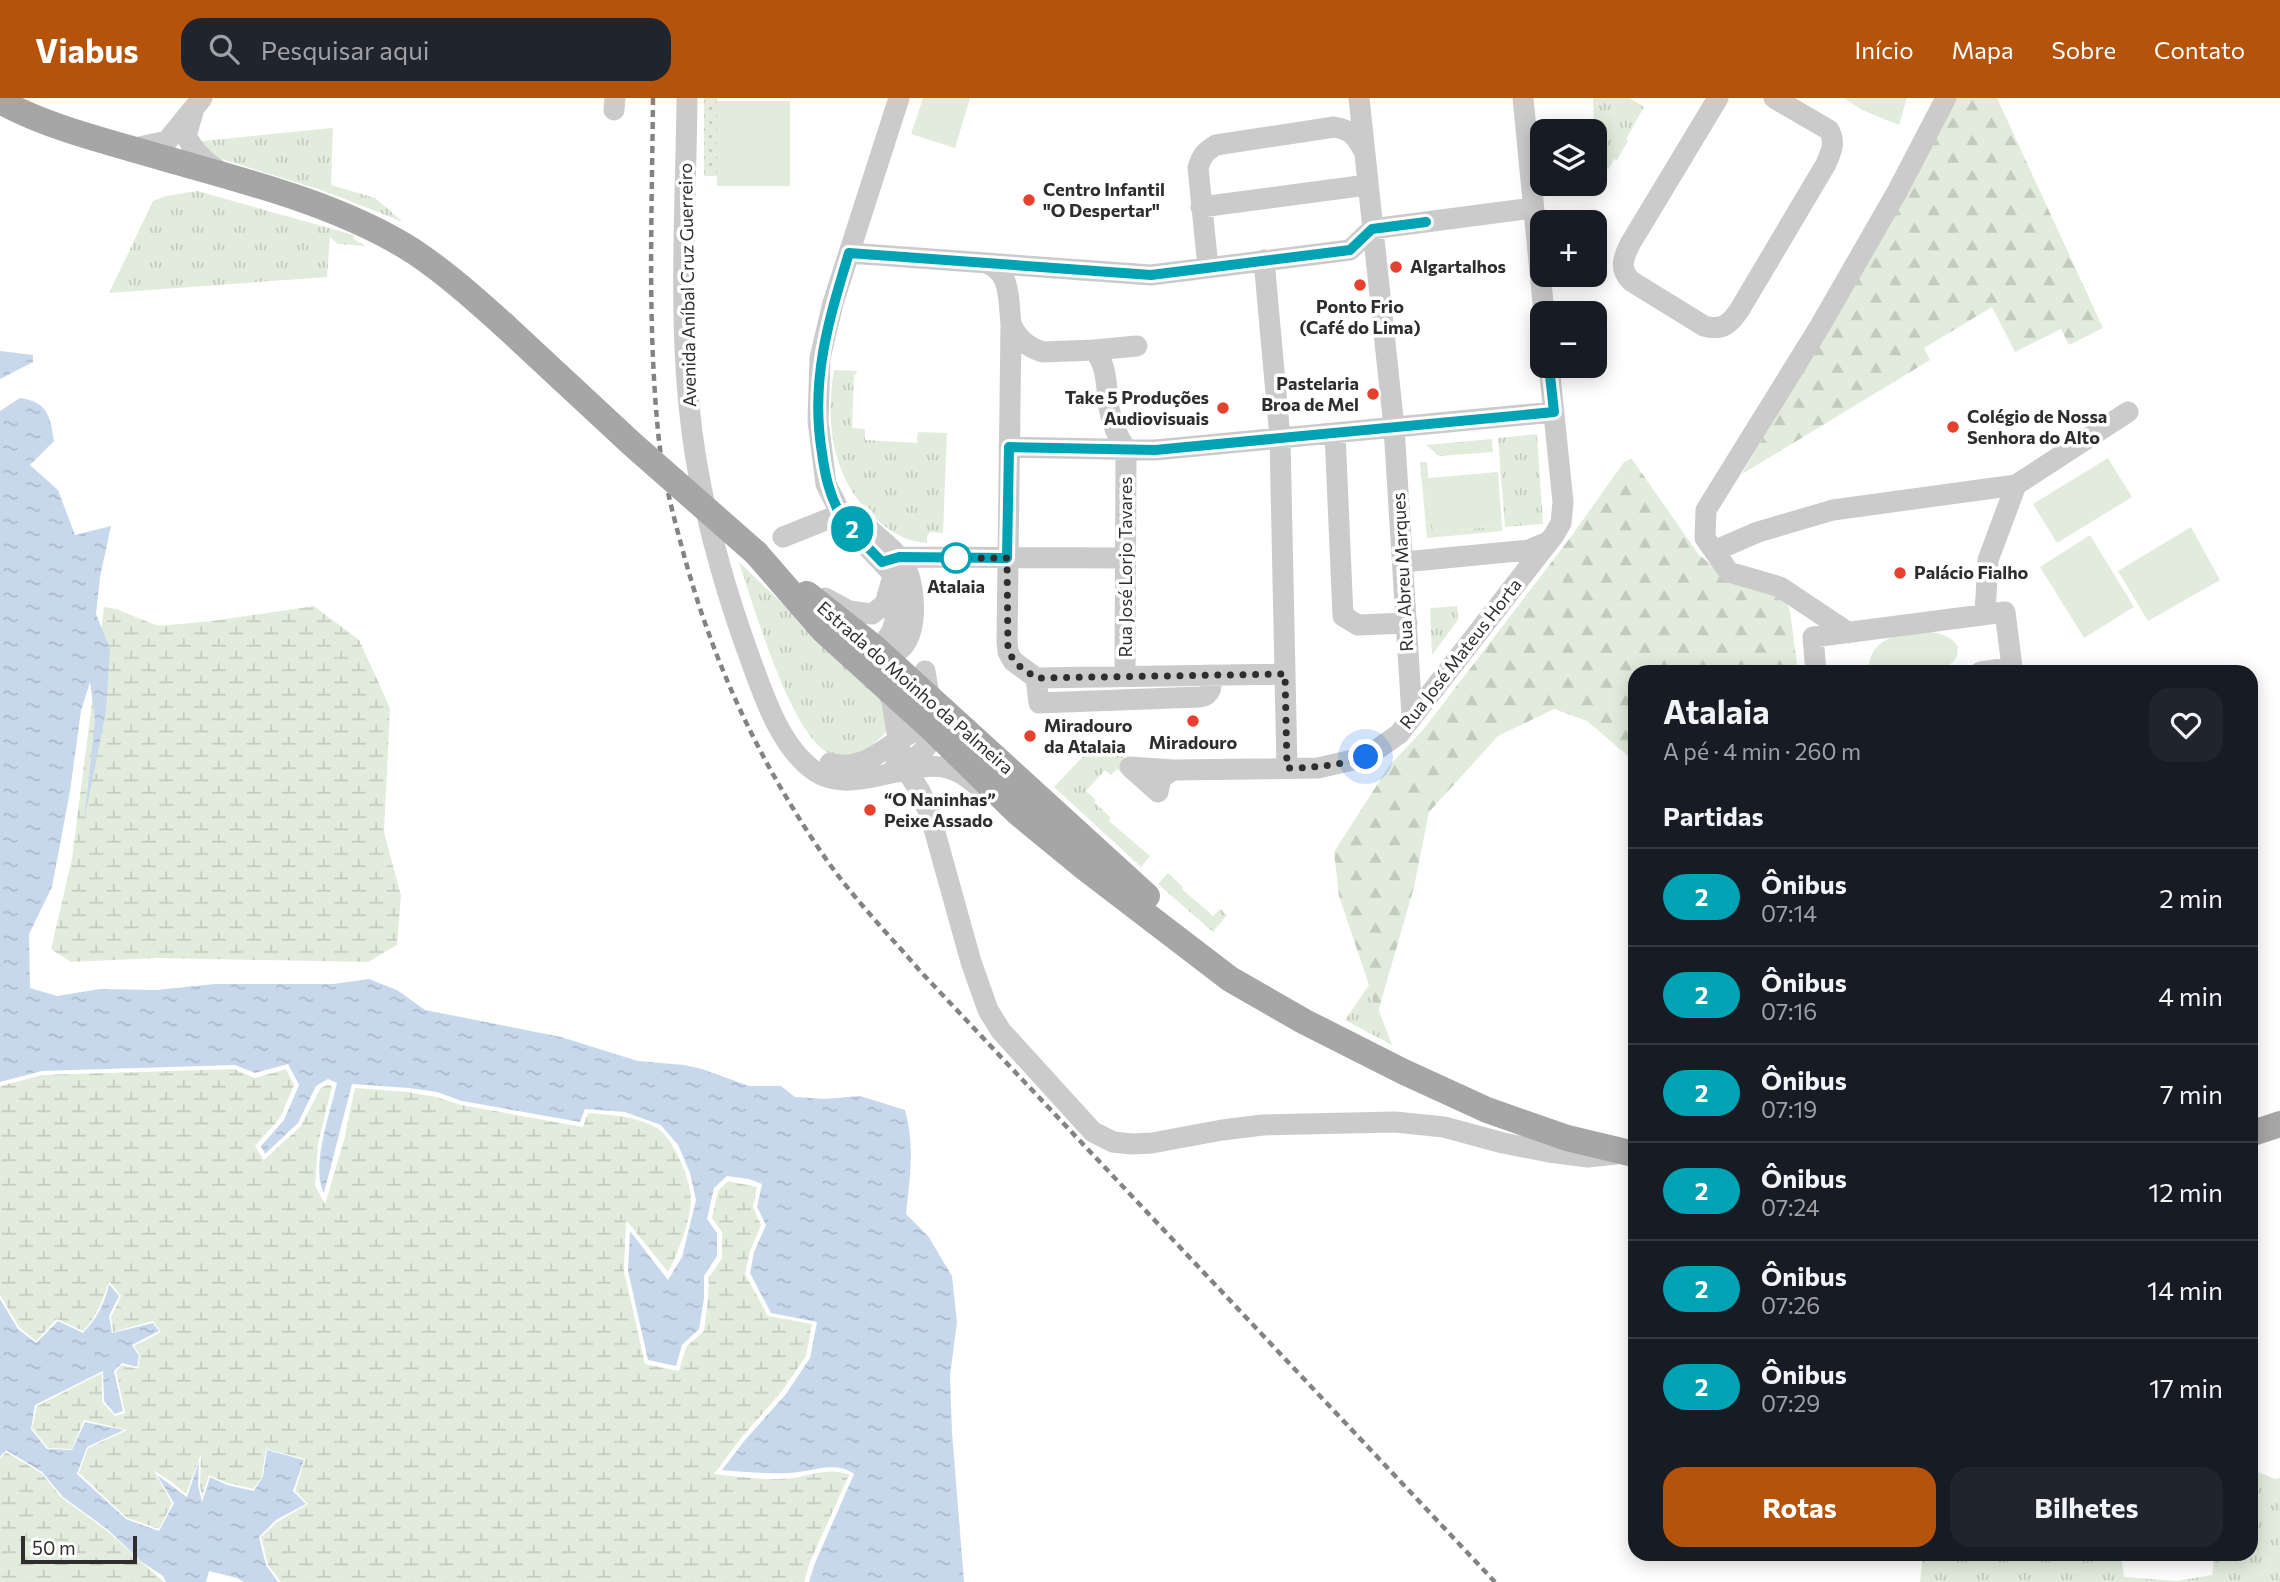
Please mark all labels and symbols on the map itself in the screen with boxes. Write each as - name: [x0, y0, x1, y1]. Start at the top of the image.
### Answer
- street label: Avenida Aníbal Cruz Guerreiro: [674, 163, 700, 407]
- place label: Centro Infantil "O Despertar": [1043, 178, 1165, 221]
- marker: Centro Infantil "O Despertar": [1021, 192, 1037, 208]
- place label: Algartalhos: [1410, 255, 1506, 277]
- marker: Algartalhos: [1388, 259, 1404, 275]
- marker: Ponto Frio (Café do Lima): [1352, 277, 1368, 293]
- place label: Ponto Frio (Café do Lima): [1299, 295, 1421, 338]
- place label: Pastelaria Broa de Mel: [1261, 372, 1359, 415]
- place label: Take 5 Produções Audiovisuais: [1065, 386, 1209, 429]
- marker: Pastelaria Broa de Mel: [1365, 386, 1381, 402]
- marker: Take 5 Produções Audiovisuais: [1215, 400, 1231, 416]
- place label: Colégio de Nossa Senhora do Alto: [1967, 405, 2107, 448]
- marker: Colégio de Nossa Senhora do Alto: [1945, 419, 1961, 435]
- street label: Rua José Lorjo Tavares: [1114, 476, 1136, 658]
- street label: Rua Abreu Marques: [1387, 492, 1417, 652]
- line badge: 2: [829, 506, 875, 552]
- marker: Atalaia: [941, 543, 971, 573]
- place label: Palácio Fialho: [1914, 561, 2029, 583]
- marker: Palácio Fialho: [1892, 565, 1908, 581]
- street label: Rua José Mateus Horta: [1395, 574, 1526, 733]
- place label: Atalaia: [927, 575, 985, 597]
- street label: Estrada do Moinho da Palmeira: [813, 596, 1018, 778]
- marker: Miradouro: [1185, 713, 1201, 729]
- place label: Miradouro da Atalaia: [1044, 714, 1133, 757]
- marker: Miradouro da Atalaia: [1022, 728, 1038, 744]
- place label: Miradouro: [1149, 731, 1238, 753]
- your location: [1348, 739, 1383, 774]
- place label: “O Naninhas” Peixe Assado: [884, 788, 996, 831]
- marker: “O Naninhas” Peixe Assado: [862, 802, 878, 818]
- scale bar: [21, 1533, 136, 1565]

